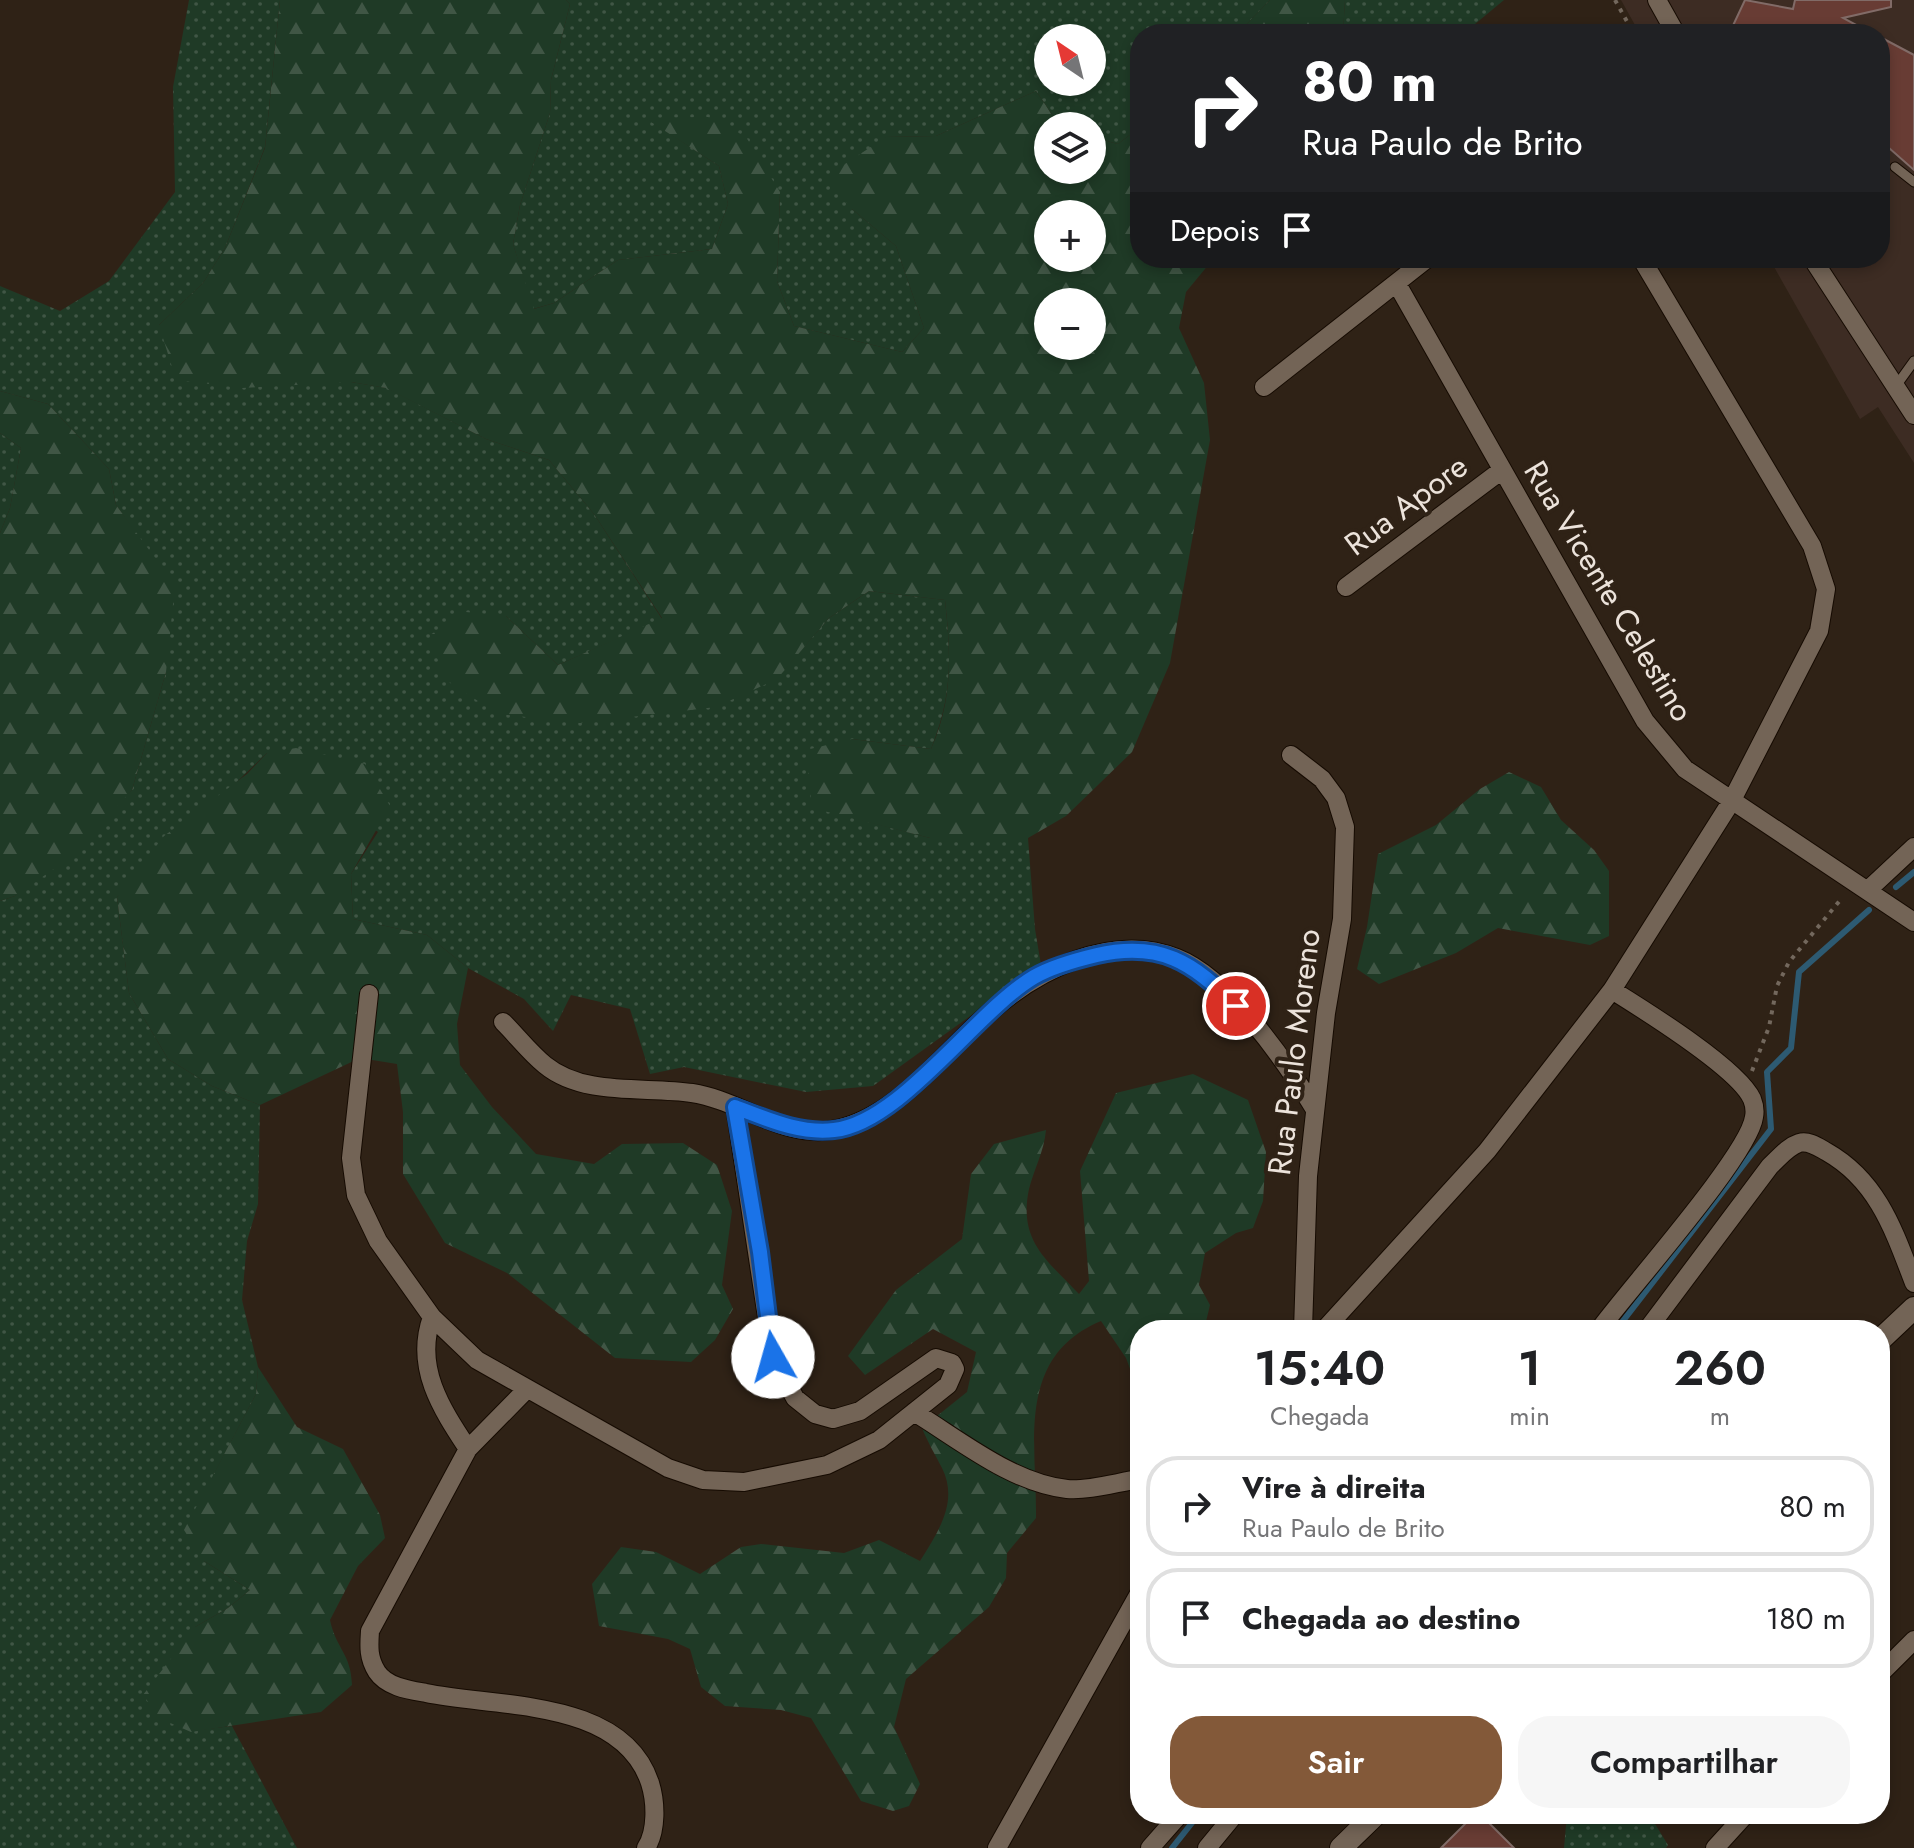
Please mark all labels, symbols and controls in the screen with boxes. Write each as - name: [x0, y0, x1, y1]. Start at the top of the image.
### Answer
- north arrow: [1034, 24, 1106, 96]
- map controls: [1034, 24, 1106, 360]
- text: 80 m: [1302, 41, 1437, 122]
- icon: right: [1170, 56, 1274, 160]
- button: layers: [1034, 112, 1106, 184]
- text: Rua Paulo de Brito: [1302, 116, 1583, 168]
- button: +: [1034, 200, 1106, 272]
- icon: arrive: [1275, 208, 1319, 252]
- text: Depois: [1170, 209, 1259, 252]
- button: −: [1034, 288, 1106, 360]
- street label: Rua Apore: [1335, 443, 1477, 567]
- street label: Rua Vicente Celestino: [1513, 452, 1705, 730]
- street label: Rua Paulo Moreno: [1256, 926, 1332, 1178]
- pin: [1202, 972, 1270, 1040]
- icon: arrive: [1214, 984, 1258, 1028]
- position arrow: [731, 1315, 815, 1399]
- text: 15:40: [1254, 1334, 1385, 1403]
- text: 1: [1518, 1334, 1541, 1403]
- text: 260: [1674, 1334, 1766, 1403]
- text: Chegada: [1270, 1397, 1369, 1435]
- text: min: [1509, 1397, 1550, 1435]
- text: m: [1710, 1397, 1730, 1435]
- text: Vire à direita: [1242, 1466, 1426, 1509]
- icon: right: [1174, 1484, 1218, 1528]
- text: 80 m: [1779, 1485, 1846, 1528]
- text: Rua Paulo de Brito: [1242, 1509, 1445, 1547]
- icon: arrive: [1174, 1596, 1218, 1640]
- text: Chegada ao destino: [1242, 1597, 1520, 1640]
- text: 180 m: [1766, 1597, 1846, 1640]
- button: Sair: [1170, 1716, 1502, 1808]
- button: Compartilhar: [1518, 1716, 1850, 1808]

